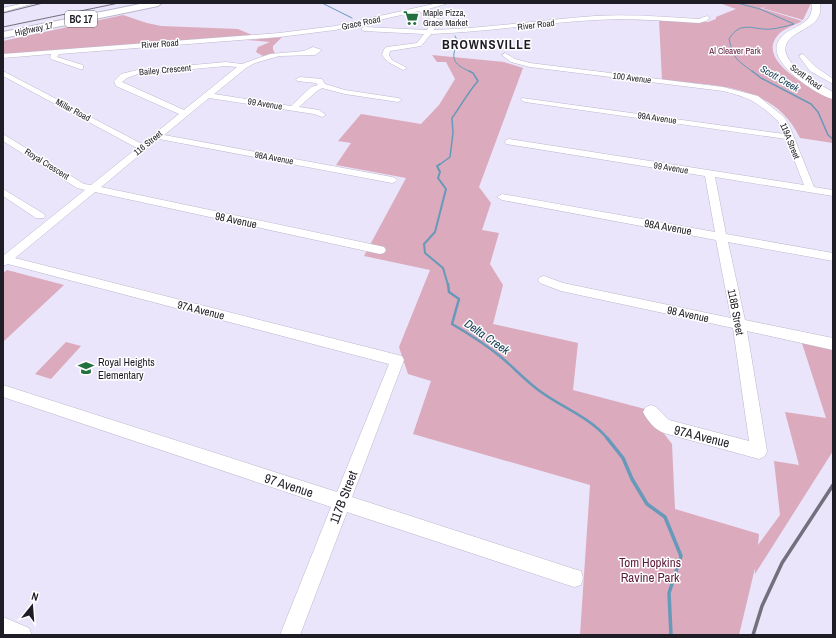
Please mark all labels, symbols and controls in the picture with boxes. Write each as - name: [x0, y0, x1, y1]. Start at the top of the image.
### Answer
- place label: Maple Pizza, Grace Market: [423, 7, 468, 29]
- supermarket icon: Maple Pizza, Grace Market: [402, 9, 420, 27]
- road number: BC 17: [65, 11, 97, 27]
- street label: Grace Road: [340, 13, 382, 33]
- street label: River Road: [517, 17, 555, 33]
- street label: Highway 17: [14, 19, 54, 39]
- district label: BROWNSVILLE: [442, 36, 532, 53]
- street label: River Road: [141, 37, 179, 51]
- park label: Al Cleaver Park: [708, 45, 761, 57]
- street label: Scott Road: [788, 61, 824, 93]
- street label: Bailey Crescent: [139, 62, 191, 78]
- water label: Scott Creek: [758, 62, 802, 95]
- street label: 100 Avenue: [612, 70, 652, 86]
- street label: 99 Avenue: [247, 95, 283, 113]
- street label: Millar Road: [54, 96, 92, 124]
- street label: 99A Avenue: [637, 109, 677, 127]
- street label: 119A Street: [777, 121, 803, 161]
- street label: 116 Street: [131, 128, 165, 158]
- street label: Royal Crescent: [22, 146, 72, 182]
- street label: 98A Avenue: [254, 149, 294, 167]
- street label: 99 Avenue: [653, 159, 689, 177]
- street label: 98 Avenue: [214, 209, 258, 231]
- street label: 98A Avenue: [643, 216, 693, 238]
- street label: 118B Street: [725, 288, 747, 337]
- street label: 97A Avenue: [176, 297, 226, 323]
- street label: 98 Avenue: [666, 303, 710, 325]
- water label: Delta Creek: [461, 316, 514, 359]
- place label: Royal Heights Elementary: [98, 355, 155, 382]
- school or university icon: Royal Heights Elementary: [77, 359, 95, 377]
- street label: 97A Avenue: [672, 421, 732, 452]
- street label: 117B Street: [326, 468, 361, 526]
- street label: 97 Avenue: [262, 470, 315, 501]
- park label: Tom Hopkins Ravine Park: [619, 554, 681, 586]
- north arrow: [12, 586, 52, 626]
- text: N: [30, 589, 40, 604]

